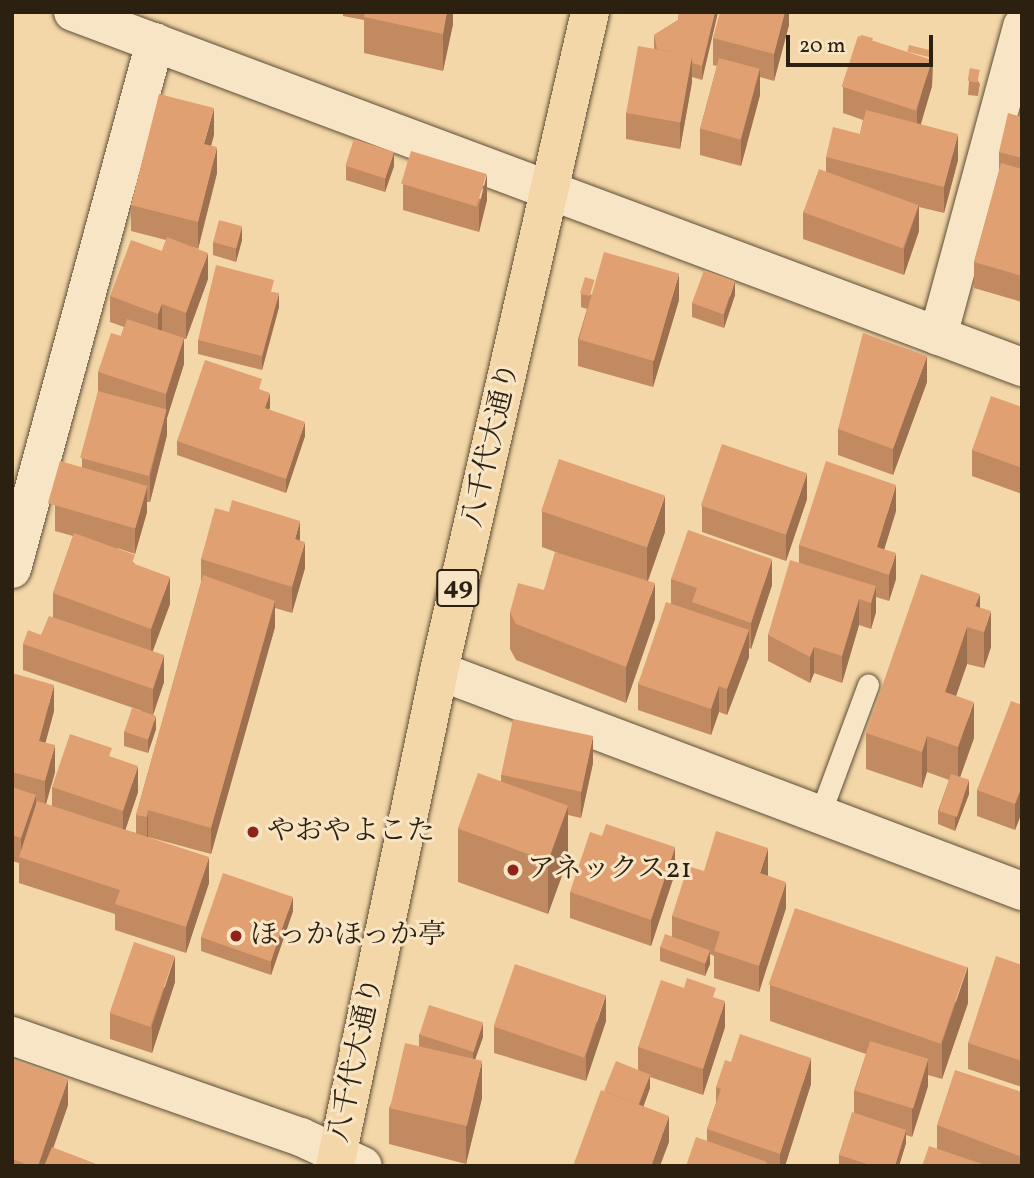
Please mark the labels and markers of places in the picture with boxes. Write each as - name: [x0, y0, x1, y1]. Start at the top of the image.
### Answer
- place label: やおやよこた: [267, 815, 435, 849]
- marker: やおやよこた: [245, 824, 261, 840]
- place label: アネックス21: [527, 853, 693, 887]
- marker: アネックス21: [505, 862, 521, 878]
- place label: ほっかほっか亭: [250, 919, 446, 953]
- marker: ほっかほっか亭: [228, 928, 244, 944]

